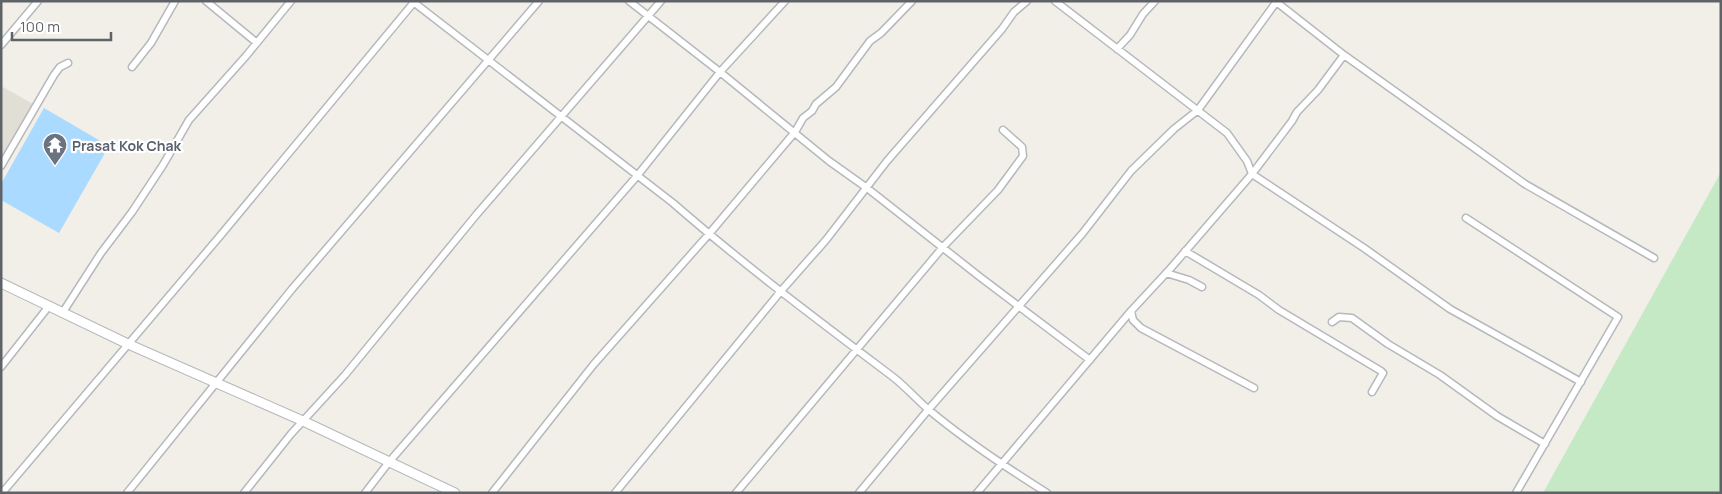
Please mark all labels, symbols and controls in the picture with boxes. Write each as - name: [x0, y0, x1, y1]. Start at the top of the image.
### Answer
- scale bar: [12, 10, 111, 42]
- text: 100 m: [20, 16, 60, 37]
- temple icon: Prasat Kok Chak: [42, 132, 68, 166]
- place label: Prasat Kok Chak: [72, 136, 182, 155]

